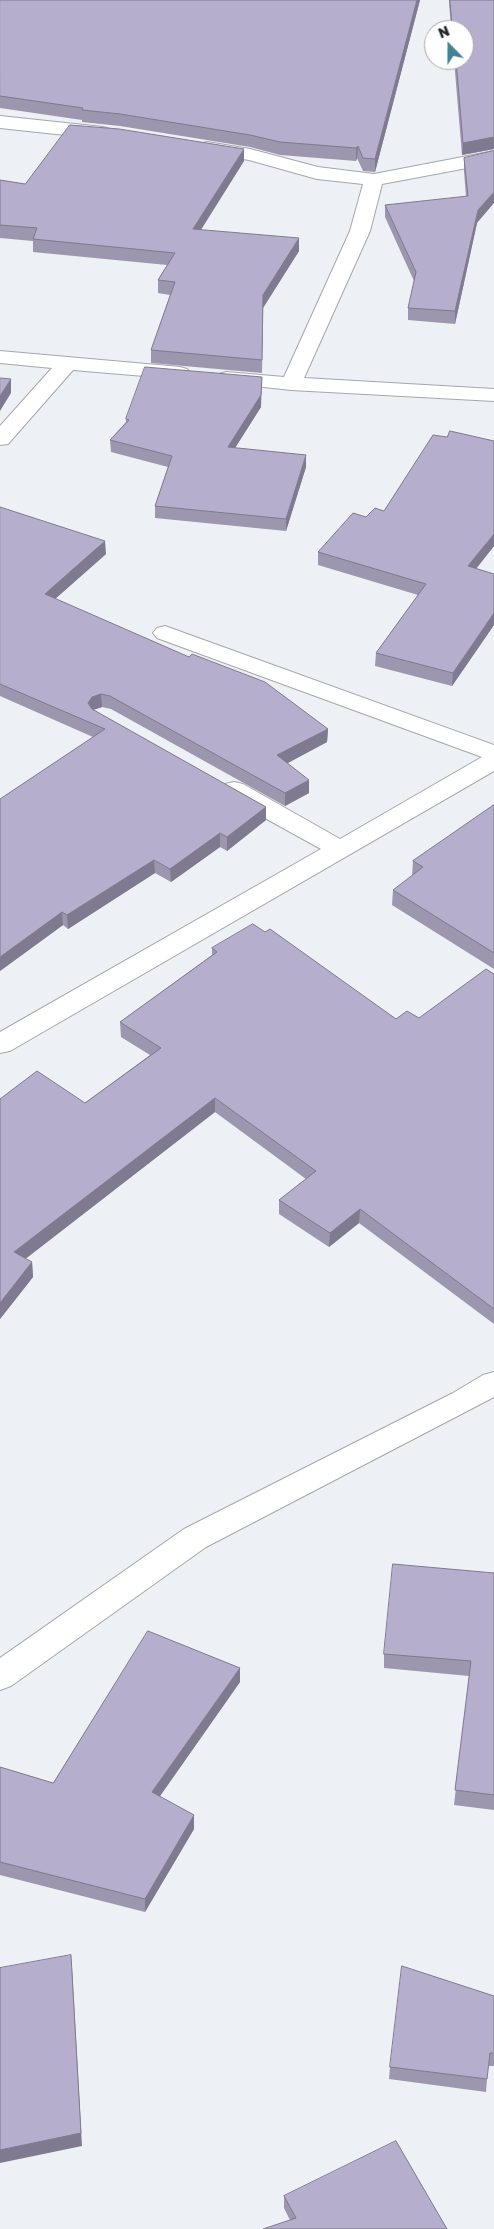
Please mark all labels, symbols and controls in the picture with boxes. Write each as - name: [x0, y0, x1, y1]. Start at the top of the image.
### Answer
- north arrow: [424, 20, 474, 70]
- text: N: [435, 22, 452, 41]

